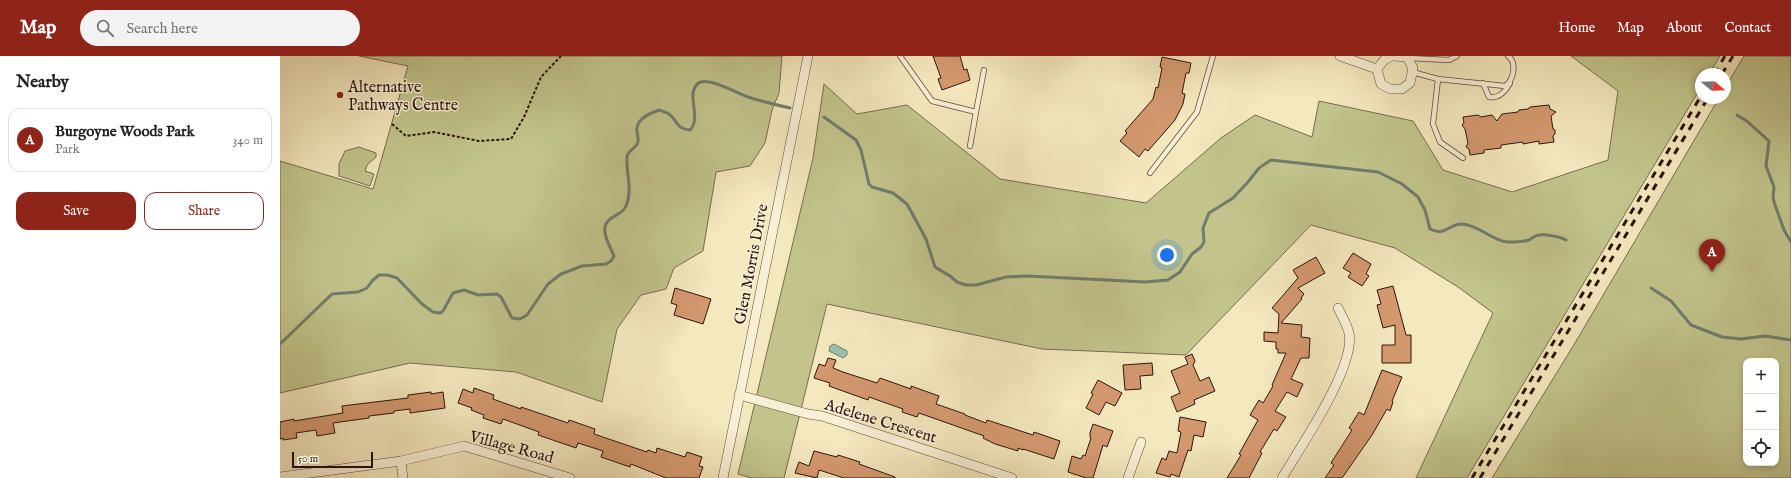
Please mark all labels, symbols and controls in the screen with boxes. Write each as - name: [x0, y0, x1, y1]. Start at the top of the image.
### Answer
- search box: [80, 10, 360, 46]
- text: Map: [20, 16, 56, 40]
- icon: search: [94, 17, 116, 39]
- text: Search here: [126, 19, 198, 38]
- text: Home: [1559, 19, 1595, 37]
- text: Map: [1617, 19, 1644, 37]
- text: About: [1666, 19, 1702, 37]
- text: Contact: [1724, 19, 1771, 37]
- north arrow: [1695, 68, 1731, 104]
- text: Nearby: [16, 72, 69, 93]
- place label: Alternative Pathways Centre: [347, 78, 458, 116]
- marker: Alternative Pathways Centre: [335, 90, 345, 100]
- text: Burgoyne Woods Park: [55, 122, 195, 141]
- text: A: [26, 132, 34, 149]
- text: 340 m: [233, 132, 263, 149]
- text: Park: [55, 141, 80, 158]
- button: Save: [16, 192, 136, 230]
- button: Share: [144, 192, 264, 230]
- street label: Glen Morris Drive: [730, 202, 773, 326]
- pin: A: [1699, 239, 1725, 272]
- your location: [1157, 245, 1177, 265]
- map controls: [1743, 358, 1779, 466]
- button: +: [1743, 358, 1779, 394]
- button: −: [1743, 394, 1779, 430]
- street label: Adelene Crescent: [821, 395, 939, 449]
- street label: Village Road: [466, 427, 556, 469]
- button: locate: [1743, 430, 1779, 466]
- scale bar: [292, 450, 373, 469]
- text: 50 m: [298, 452, 318, 466]

